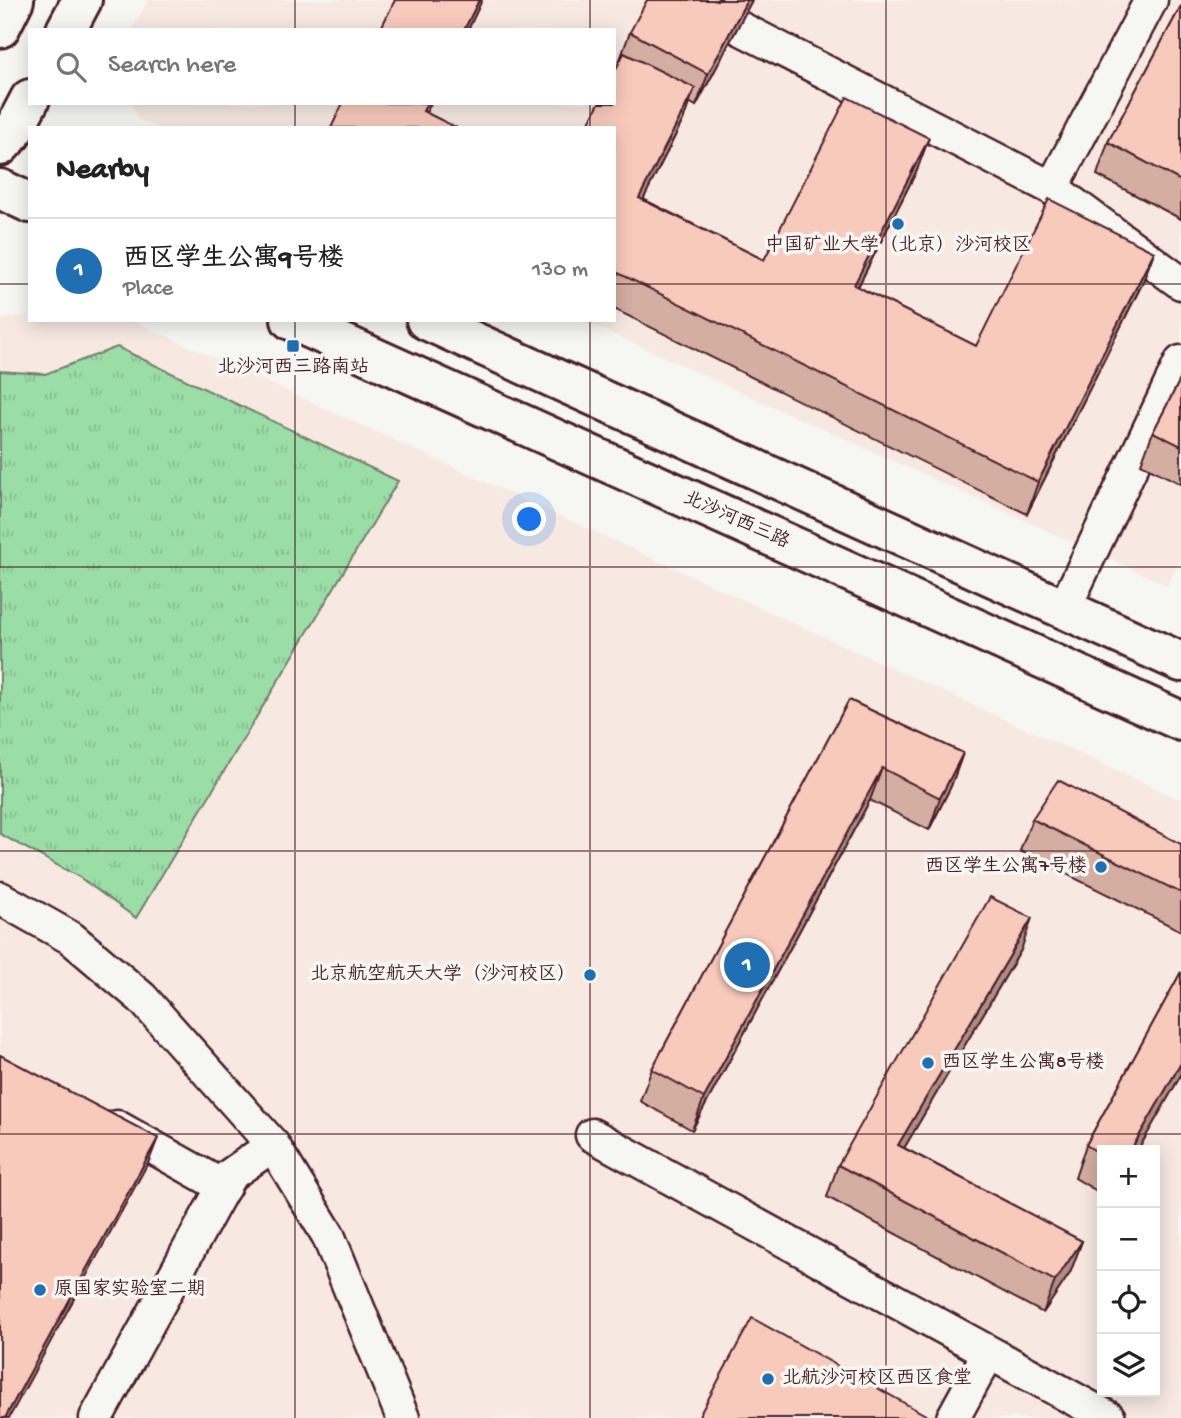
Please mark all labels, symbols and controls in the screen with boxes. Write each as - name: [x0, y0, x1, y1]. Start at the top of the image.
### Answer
- search box: [28, 28, 616, 105]
- icon: search: [52, 48, 90, 86]
- text: Search here: [108, 51, 236, 82]
- text: Nearby: [56, 154, 149, 189]
- marker: 中国矿业大学（北京）沙河校区: [890, 216, 906, 232]
- place label: 中国矿业大学（北京）沙河校区: [765, 234, 1031, 258]
- text: 西区学生公寓9号楼: [123, 245, 344, 276]
- text: 1: [74, 257, 84, 284]
- text: 130 m: [532, 257, 588, 284]
- text: Place: [123, 276, 173, 303]
- marker: 北沙河西三路南站: [285, 338, 301, 354]
- place label: 北沙河西三路南站: [217, 356, 369, 380]
- street label: 北沙河西三路: [679, 486, 793, 555]
- your location: [512, 502, 546, 536]
- place label: 西区学生公寓7号楼: [925, 855, 1087, 879]
- marker: 西区学生公寓7号楼: [1093, 859, 1109, 875]
- pin: 1: [724, 939, 770, 991]
- place label: 北京航空航天大学（沙河校区）: [310, 963, 576, 987]
- marker: 北京航空航天大学（沙河校区）: [582, 967, 598, 983]
- place label: 西区学生公寓8号楼: [942, 1051, 1104, 1075]
- marker: 西区学生公寓8号楼: [920, 1055, 936, 1071]
- map controls: [1097, 1145, 1160, 1397]
- button: +: [1097, 1145, 1160, 1208]
- button: −: [1097, 1208, 1160, 1271]
- button: locate: [1097, 1271, 1160, 1334]
- place label: 原国家实验室二期: [54, 1278, 206, 1302]
- marker: 原国家实验室二期: [32, 1282, 48, 1298]
- button: layers: [1097, 1334, 1160, 1397]
- place label: 北航沙河校区西区食堂: [782, 1367, 972, 1391]
- marker: 北航沙河校区西区食堂: [760, 1371, 776, 1387]

